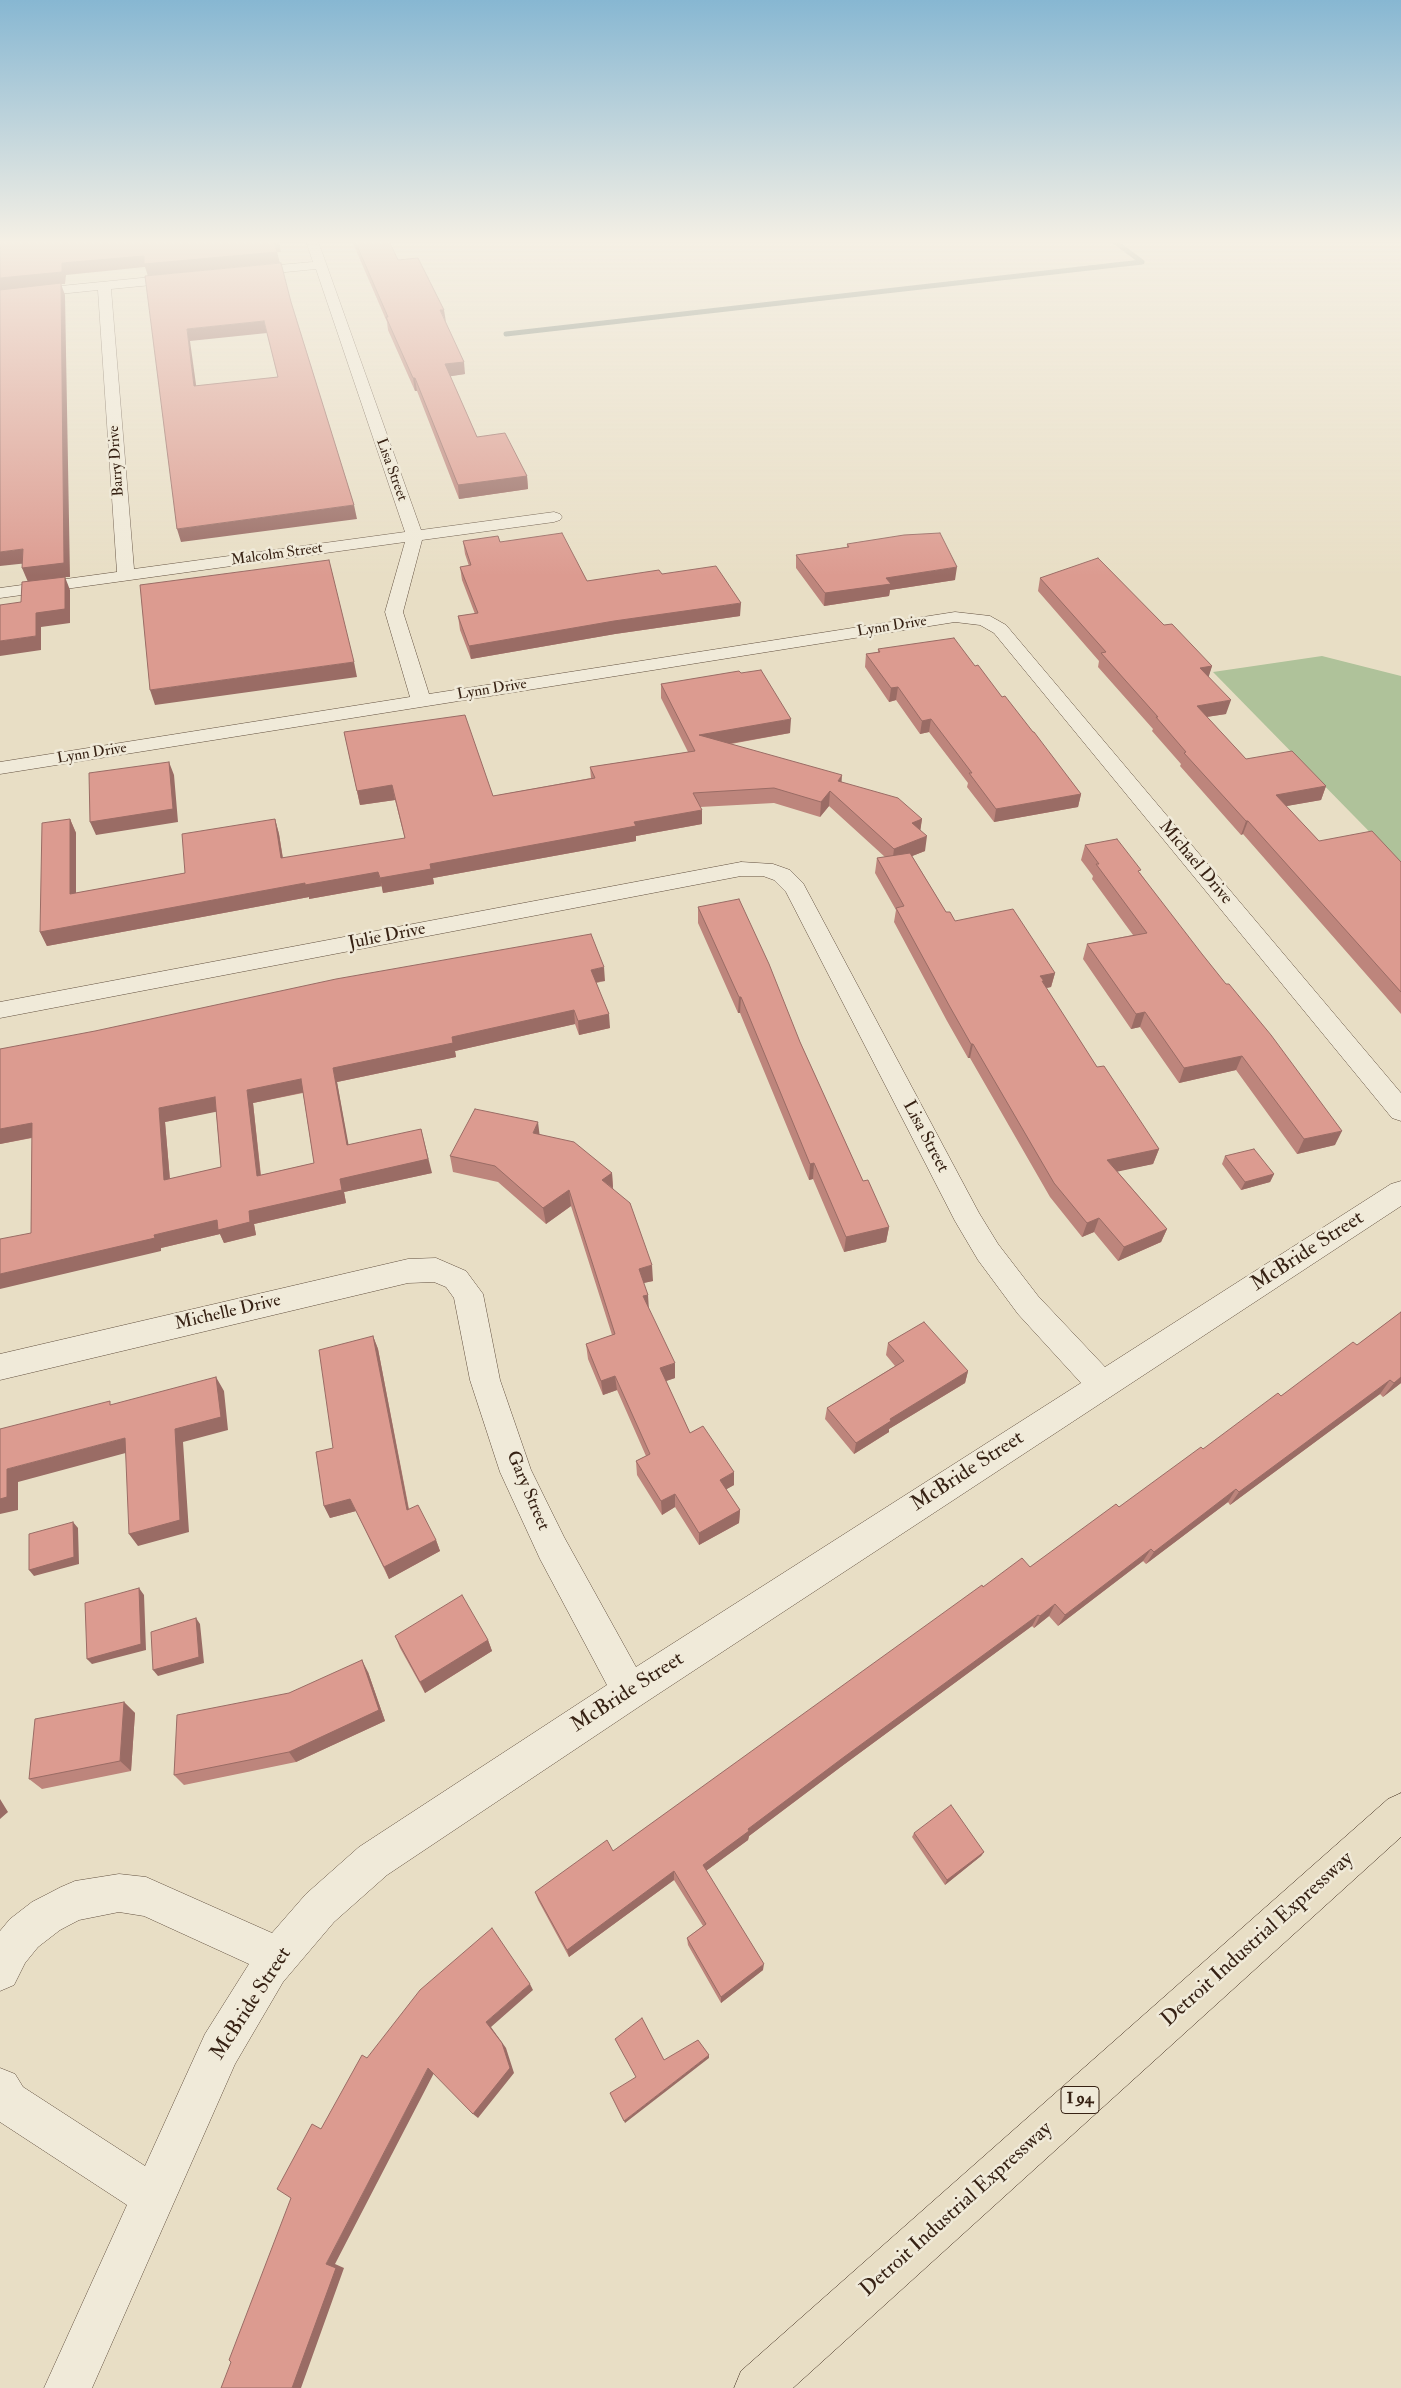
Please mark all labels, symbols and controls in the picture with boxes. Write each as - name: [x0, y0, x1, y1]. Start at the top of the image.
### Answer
- street label: Barry Drive: [106, 425, 128, 497]
- street label: Lisa Street: [371, 436, 411, 504]
- street label: Malcolm Street: [230, 540, 324, 570]
- street label: Lynn Drive: [856, 613, 928, 641]
- street label: Lynn Drive: [456, 676, 528, 704]
- street label: Lynn Drive: [56, 740, 128, 768]
- street label: Michael Drive: [1154, 816, 1236, 910]
- street label: Julie Drive: [347, 919, 427, 955]
- street label: Lisa Street: [897, 1097, 953, 1177]
- street label: McBride Street: [1247, 1206, 1369, 1298]
- street label: Michelle Drive: [173, 1290, 283, 1336]
- street label: McBride Street: [907, 1426, 1029, 1518]
- street label: Gary Street: [501, 1448, 553, 1534]
- street label: McBride Street: [567, 1647, 689, 1739]
- street label: Detroit Industrial Expressway: [1157, 1847, 1359, 2033]
- street label: McBride Street: [206, 1943, 298, 2065]
- road number: I 94: [1061, 2086, 1099, 2114]
- street label: Detroit Industrial Expressway: [856, 2117, 1058, 2303]

